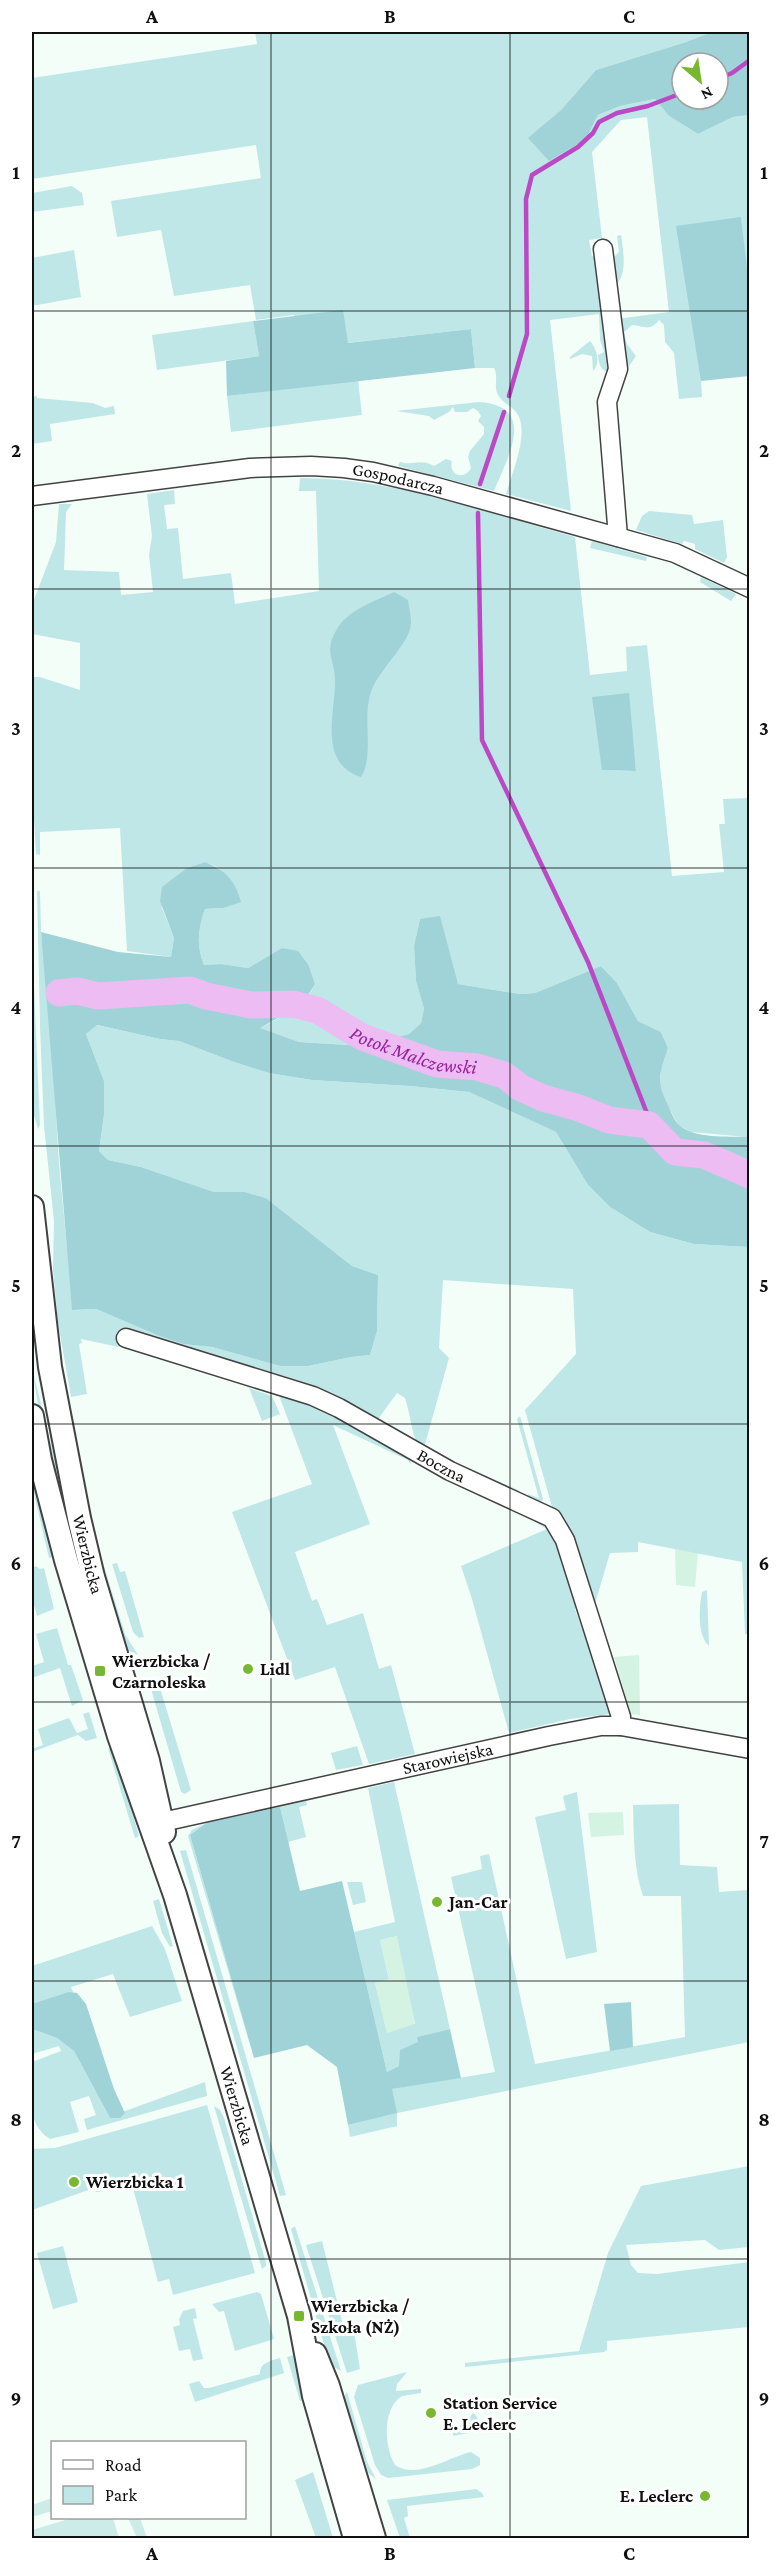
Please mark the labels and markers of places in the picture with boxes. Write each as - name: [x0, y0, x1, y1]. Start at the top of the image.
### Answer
- place label: Wierzbicka / Czarnoleska: [111, 1651, 211, 1692]
- place label: Lidl: [260, 1659, 290, 1679]
- marker: Lidl: [241, 1662, 255, 1676]
- marker: Wierzbicka / Czarnoleska: [93, 1664, 107, 1678]
- place label: Jan-Car: [447, 1892, 508, 1912]
- marker: Jan-Car: [430, 1895, 444, 1909]
- place label: Wierzbicka 1: [85, 2172, 184, 2192]
- marker: Wierzbicka 1: [67, 2175, 81, 2189]
- place label: Wierzbicka / Szkoła (NŻ): [310, 2296, 410, 2338]
- marker: Wierzbicka / Szkoła (NŻ): [292, 2309, 306, 2323]
- place label: Station Service E. Leclerc: [443, 2393, 557, 2434]
- marker: Station Service E. Leclerc: [424, 2406, 438, 2420]
- place label: E. Leclerc: [620, 2486, 693, 2506]
- marker: E. Leclerc: [698, 2489, 712, 2503]

